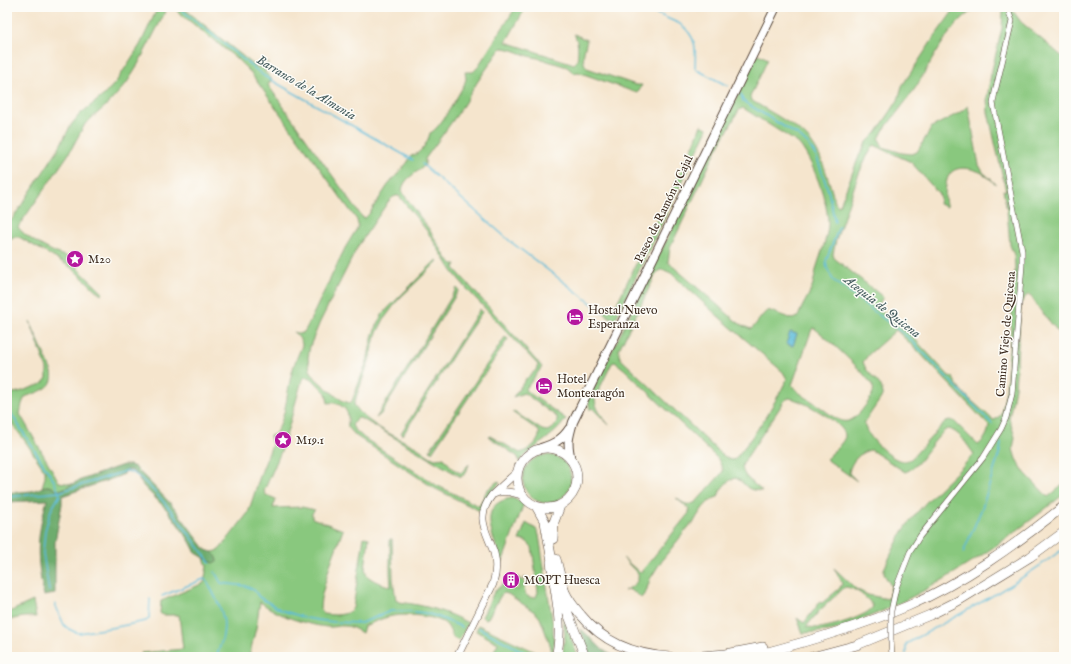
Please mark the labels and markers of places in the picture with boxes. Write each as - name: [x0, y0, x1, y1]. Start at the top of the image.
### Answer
- place icon: M20: [65, 249, 85, 269]
- place label: M20: [88, 252, 111, 267]
- place label: Hostal Nuevo Esperanza: [588, 303, 658, 333]
- hotel icon: Hostal Nuevo Esperanza: [565, 307, 585, 327]
- place label: Hotel Montearagón: [557, 372, 625, 401]
- hotel icon: Hotel Montearagón: [534, 376, 554, 396]
- place icon: M19.1: [273, 430, 293, 450]
- place label: M19.1: [296, 433, 324, 448]
- building icon: MOPT Huesca: [501, 570, 521, 590]
- place label: MOPT Huesca: [524, 573, 601, 588]

